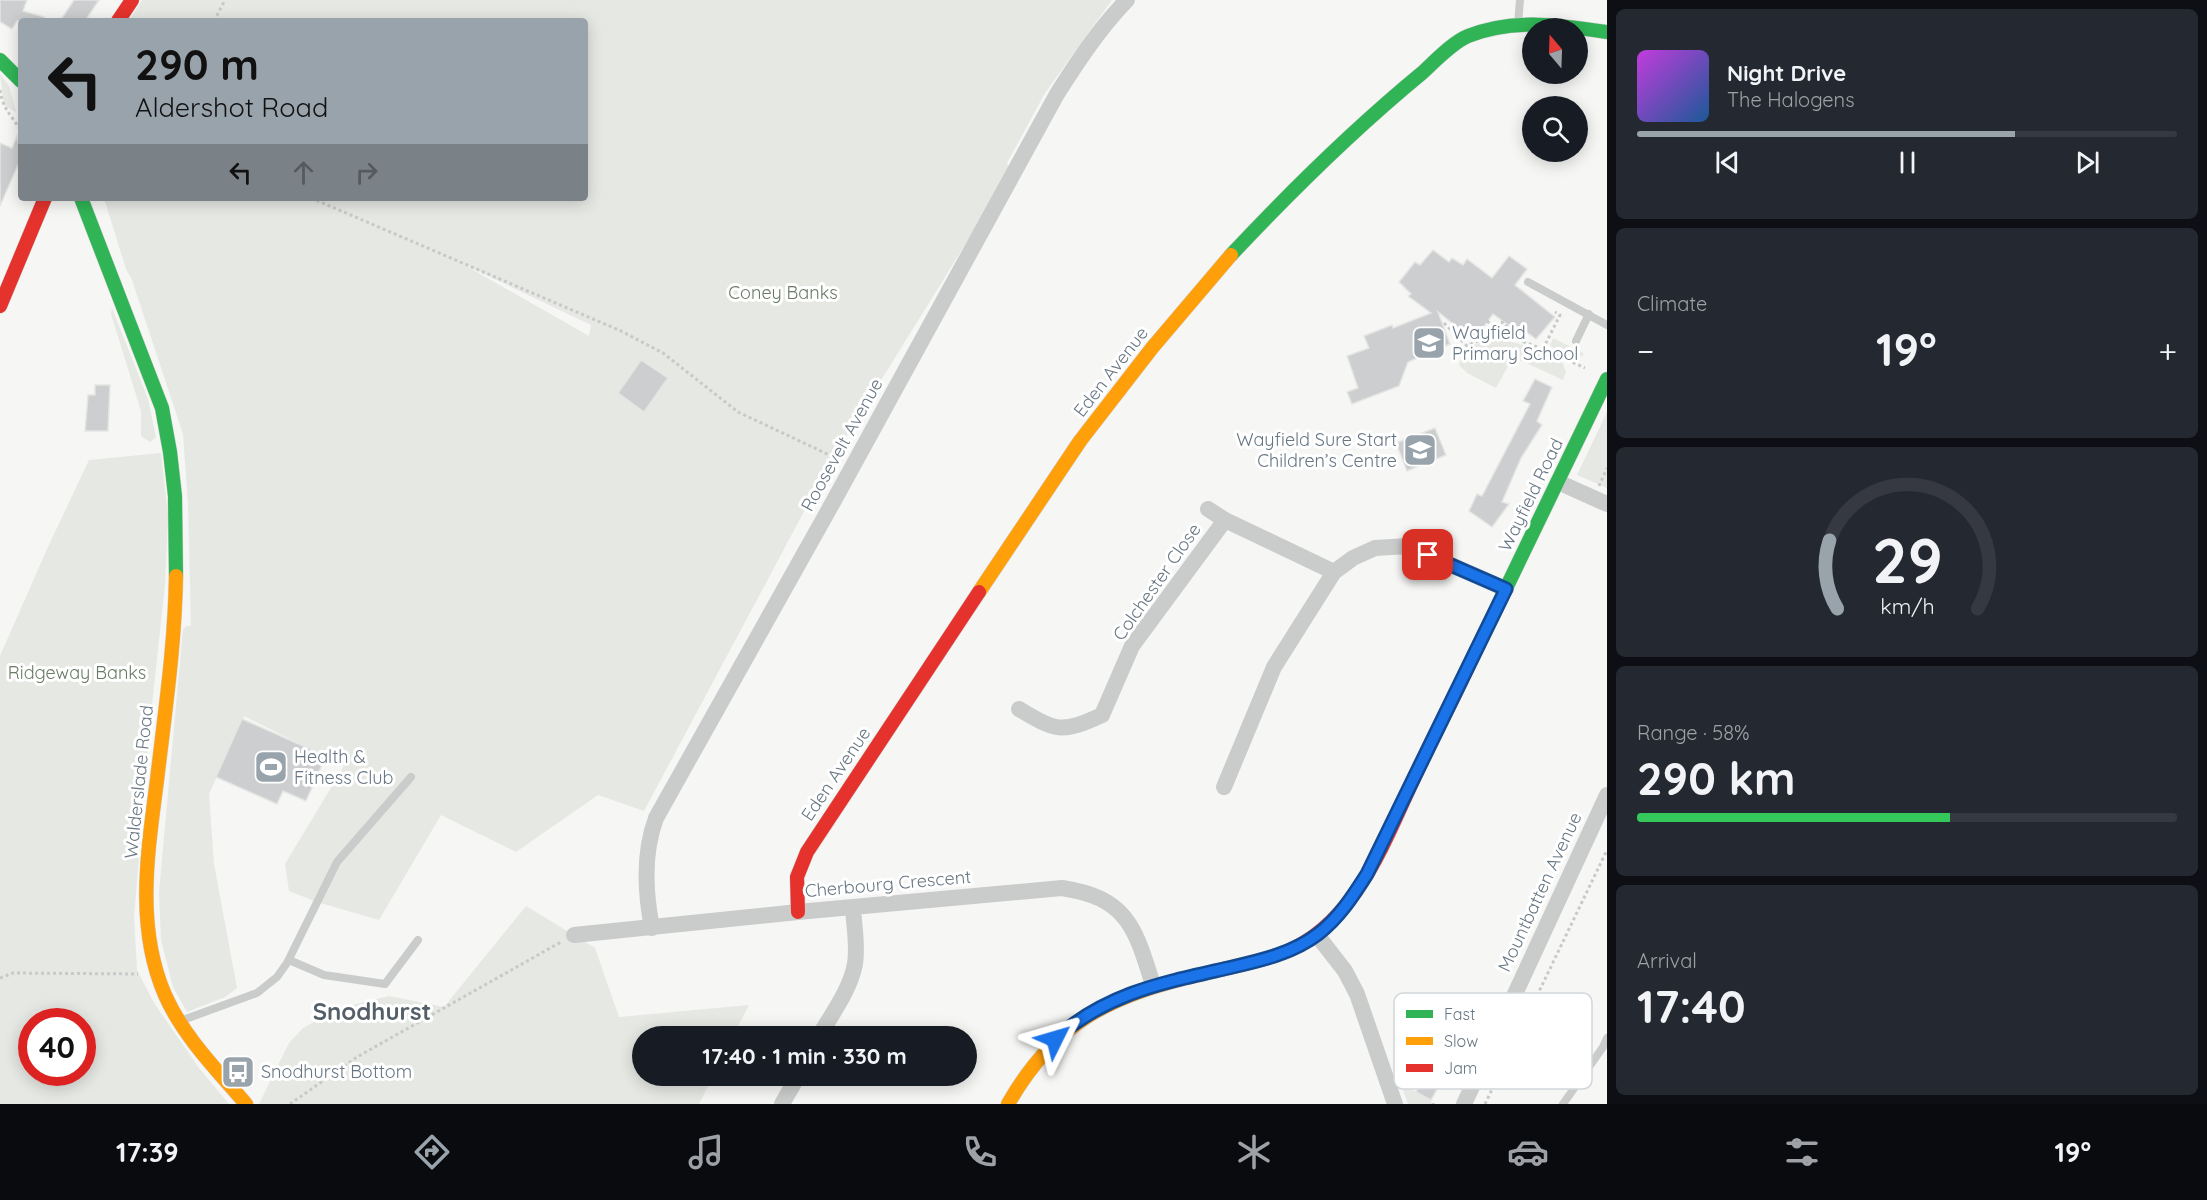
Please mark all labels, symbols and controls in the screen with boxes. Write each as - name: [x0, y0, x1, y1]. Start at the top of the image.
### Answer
- north arrow: [1522, 18, 1588, 84]
- map controls: [1522, 18, 1588, 162]
- text: 290 m: [135, 38, 259, 91]
- icon: left: [36, 42, 114, 120]
- text: Night Drive: [1727, 59, 1846, 87]
- text: The Halogens: [1727, 87, 1855, 112]
- text: Aldershot Road: [135, 90, 328, 124]
- button: search: [1522, 96, 1588, 162]
- icon: previous: [1711, 146, 1744, 179]
- icon: pause: [1891, 146, 1924, 179]
- icon: next: [2071, 146, 2104, 179]
- icon: left: [224, 156, 257, 189]
- icon: ahead: [287, 156, 320, 189]
- icon: right: [350, 156, 383, 189]
- park label: Coney Banks: [728, 281, 838, 304]
- text: Climate: [1637, 291, 1707, 316]
- place label: Wayfield Primary School: [1452, 321, 1578, 365]
- text: 19°: [1876, 321, 1937, 377]
- street label: Eden Avenue: [1068, 322, 1153, 421]
- school or university icon: Wayfield Primary School: [1411, 325, 1447, 361]
- text: −: [1637, 330, 1654, 371]
- text: +: [2158, 330, 2177, 371]
- street label: Roosevelt Avenue: [796, 374, 888, 515]
- place label: Wayfield Sure Start Children’s Centre: [1236, 428, 1397, 472]
- school or university icon: Wayfield Sure Start Children’s Centre: [1402, 432, 1438, 468]
- street label: Wayfield Road: [1493, 434, 1568, 555]
- street label: Colchester Close: [1108, 519, 1206, 645]
- text: 29: [1872, 521, 1942, 599]
- pin: [1402, 529, 1453, 580]
- icon: arrive: [1411, 538, 1444, 571]
- text: km/h: [1880, 593, 1934, 619]
- park label: Ridgeway Banks: [8, 661, 146, 684]
- street label: Walderslade Road: [119, 704, 158, 860]
- text: Range · 58%: [1637, 720, 1750, 745]
- street label: Eden Avenue: [796, 722, 875, 825]
- place label: Health & Fitness Club: [294, 745, 394, 789]
- sports icon: Health & Fitness Club: [253, 749, 289, 785]
- text: 290 km: [1637, 750, 1796, 806]
- street label: Mountbatten Avenue: [1492, 808, 1587, 975]
- street label: Cherbourg Crescent: [804, 865, 972, 902]
- text: Arrival: [1637, 948, 1697, 973]
- text: 17:40: [1637, 978, 1746, 1034]
- legend: [1394, 993, 1592, 1089]
- district label: Snodhurst: [313, 996, 431, 1026]
- text: Fast: [1444, 1004, 1475, 1024]
- position arrow: [1023, 1007, 1087, 1071]
- speed limit sign: 40: [18, 1008, 96, 1086]
- text: Slow: [1444, 1031, 1478, 1051]
- text: 17:40 · 1 min · 330 m: [702, 1042, 907, 1070]
- bus stop icon: Snodhurst Bottom: [220, 1054, 256, 1090]
- text: Jam: [1444, 1058, 1477, 1078]
- place label: Snodhurst Bottom: [261, 1060, 412, 1083]
- icon: directions: [411, 1131, 453, 1173]
- icon: music: [685, 1131, 727, 1173]
- icon: phone: [959, 1131, 1001, 1173]
- icon: climate: [1233, 1131, 1275, 1173]
- icon: car: [1507, 1131, 1549, 1173]
- icon: filters: [1781, 1131, 1823, 1173]
- text: 17:39: [116, 1135, 179, 1169]
- text: 19°: [2055, 1135, 2091, 1169]

